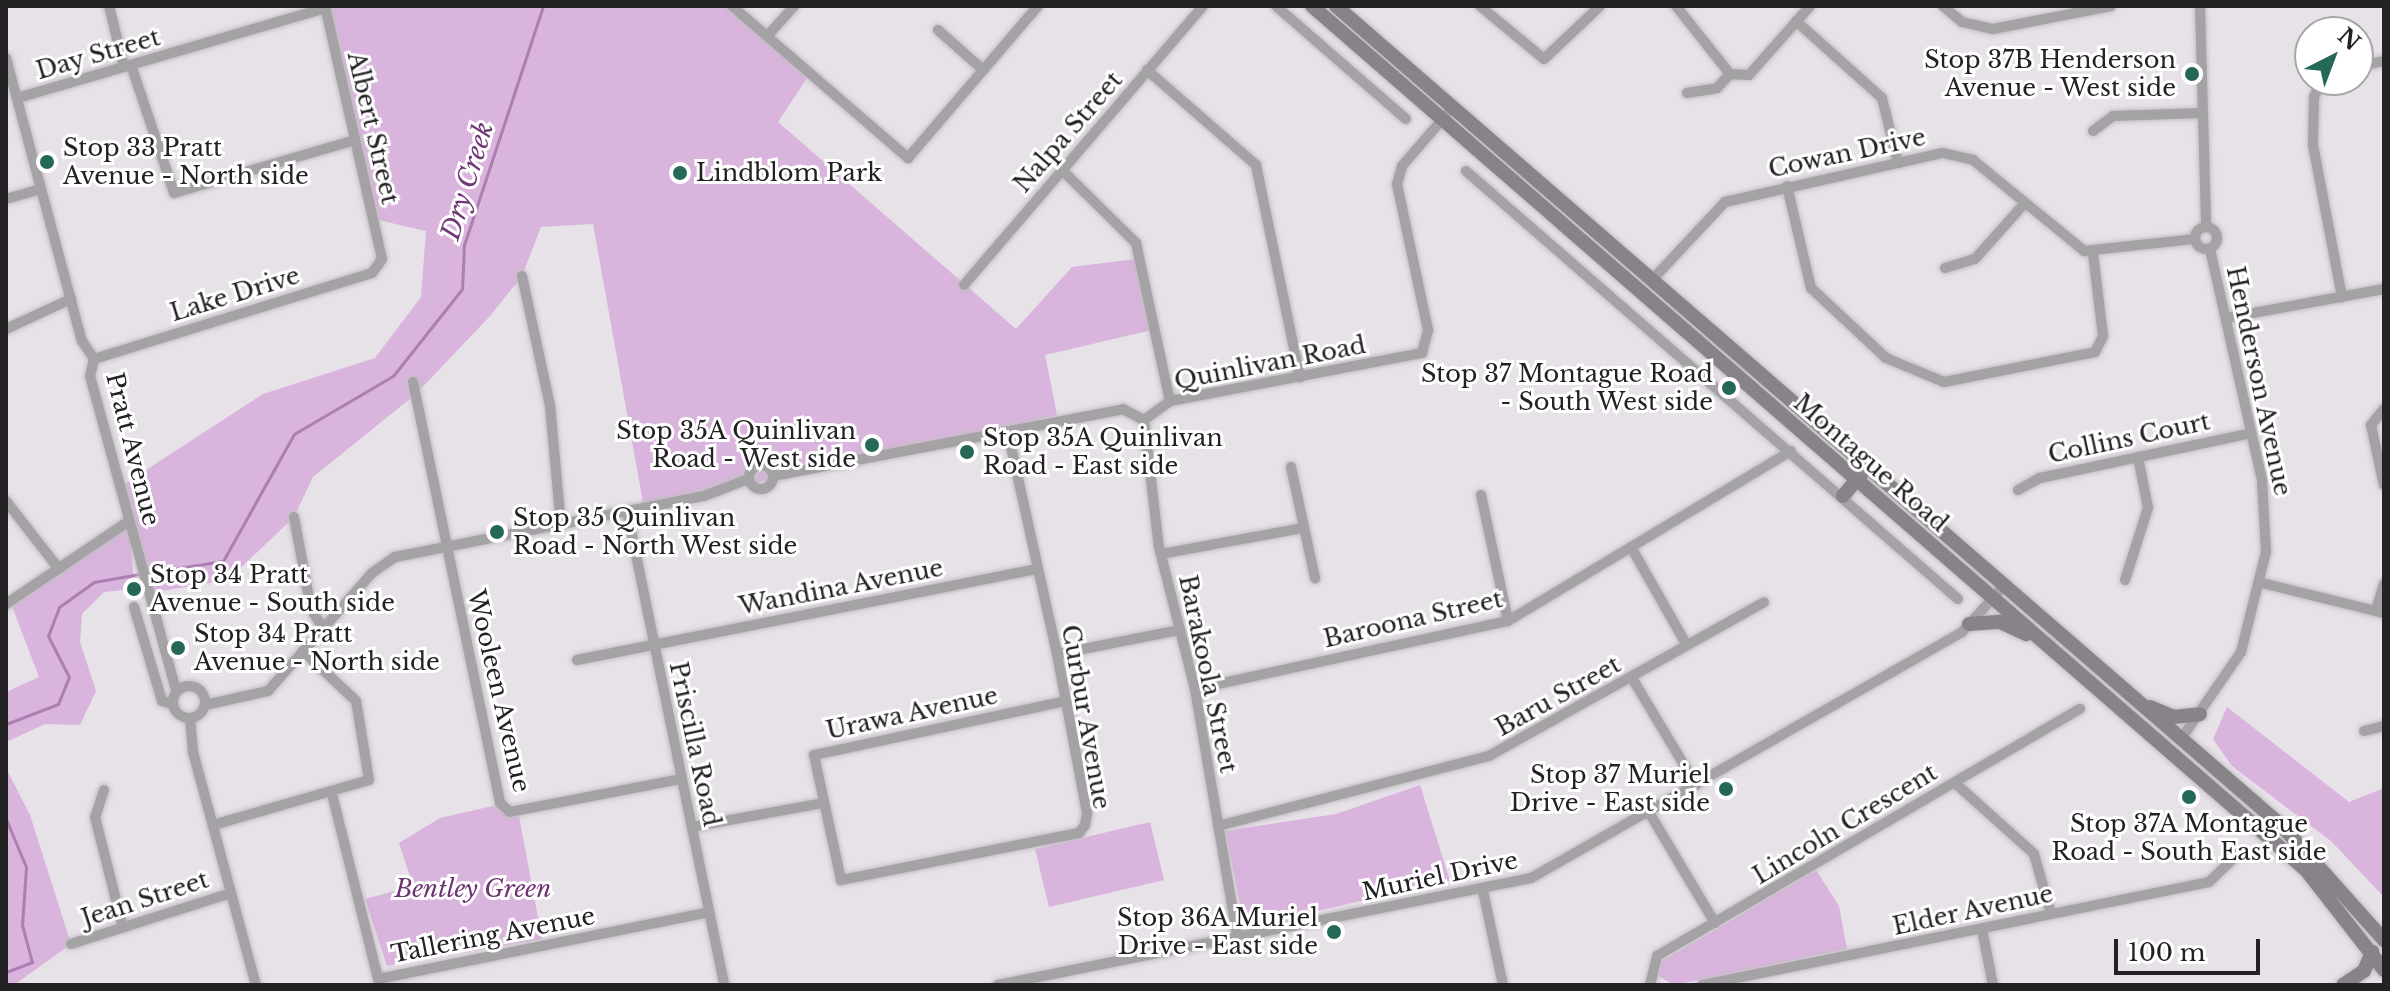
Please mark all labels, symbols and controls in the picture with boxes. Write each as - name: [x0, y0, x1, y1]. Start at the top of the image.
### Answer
- north arrow: [2294, 16, 2374, 96]
- street label: Day Street: [32, 22, 164, 86]
- text: N: [2332, 22, 2366, 56]
- place label: Stop 37B Henderson Avenue - West side: [1924, 46, 2176, 102]
- street label: Albert Street: [341, 49, 405, 207]
- marker: Stop 37B Henderson Avenue - West side: [2183, 65, 2201, 83]
- street label: Nalpa Street: [1008, 66, 1128, 198]
- water label: Dry Creek: [435, 118, 501, 244]
- street label: Cowan Drive: [1766, 122, 1928, 184]
- place label: Stop 33 Pratt Avenue - North side: [63, 134, 309, 190]
- marker: Stop 33 Pratt Avenue - North side: [38, 153, 56, 171]
- place label: Lindblom Park: [696, 159, 882, 187]
- marker: Lindblom Park: [671, 164, 689, 182]
- street label: Lake Drive: [167, 261, 303, 327]
- street label: Henderson Avenue: [2221, 263, 2297, 499]
- street label: Quinlivan Road: [1172, 330, 1368, 396]
- place label: Stop 37 Montague Road - South West side: [1421, 360, 1713, 416]
- street label: Pratt Avenue: [100, 369, 166, 529]
- marker: Stop 37 Montague Road - South West side: [1720, 379, 1738, 397]
- street label: Montague Road: [1788, 388, 1954, 538]
- street label: Collins Court: [2046, 407, 2212, 469]
- place label: Stop 35A Quinlivan Road - West side: [615, 417, 856, 473]
- place label: Stop 35A Quinlivan Road - East side: [983, 424, 1224, 480]
- marker: Stop 35A Quinlivan Road - West side: [863, 436, 881, 454]
- marker: Stop 35A Quinlivan Road - East side: [958, 443, 976, 461]
- place label: Stop 35 Quinlivan Road - North West side: [513, 504, 798, 560]
- marker: Stop 35 Quinlivan Road - North West side: [488, 523, 506, 541]
- street label: Wandina Avenue: [736, 553, 946, 621]
- place label: Stop 34 Pratt Avenue - South side: [150, 561, 395, 617]
- street label: Barakoola Street: [1173, 572, 1243, 776]
- marker: Stop 34 Pratt Avenue - South side: [125, 580, 143, 598]
- street label: Baroona Street: [1321, 584, 1505, 654]
- street label: Wooleen Avenue: [462, 587, 536, 795]
- place label: Stop 34 Pratt Avenue - North side: [194, 620, 440, 676]
- street label: Curbur Avenue: [1055, 622, 1117, 812]
- marker: Stop 34 Pratt Avenue - North side: [169, 639, 187, 657]
- street label: Baru Street: [1491, 650, 1625, 742]
- street label: Priscilla Road: [663, 659, 727, 829]
- street label: Urawa Avenue: [823, 681, 1001, 745]
- street label: Lincoln Crescent: [1748, 758, 1942, 890]
- place label: Stop 37 Muriel Drive - East side: [1510, 761, 1710, 817]
- marker: Stop 37 Muriel Drive - East side: [1717, 780, 1735, 798]
- marker: Stop 37A Montague Road - South East side: [2180, 788, 2198, 806]
- place label: Stop 37A Montague Road - South East side: [2051, 810, 2327, 866]
- street label: Muriel Drive: [1360, 845, 1520, 907]
- street label: Jean Street: [78, 865, 212, 933]
- park label: Bentley Green: [395, 875, 551, 903]
- street label: Elder Avenue: [1889, 879, 2057, 941]
- street label: Tallering Avenue: [388, 901, 598, 969]
- place label: Stop 36A Muriel Drive - East side: [1116, 904, 1318, 960]
- marker: Stop 36A Muriel Drive - East side: [1325, 923, 1343, 941]
- scale bar: [2118, 923, 2264, 973]
- text: 100 m: [2128, 938, 2206, 967]

